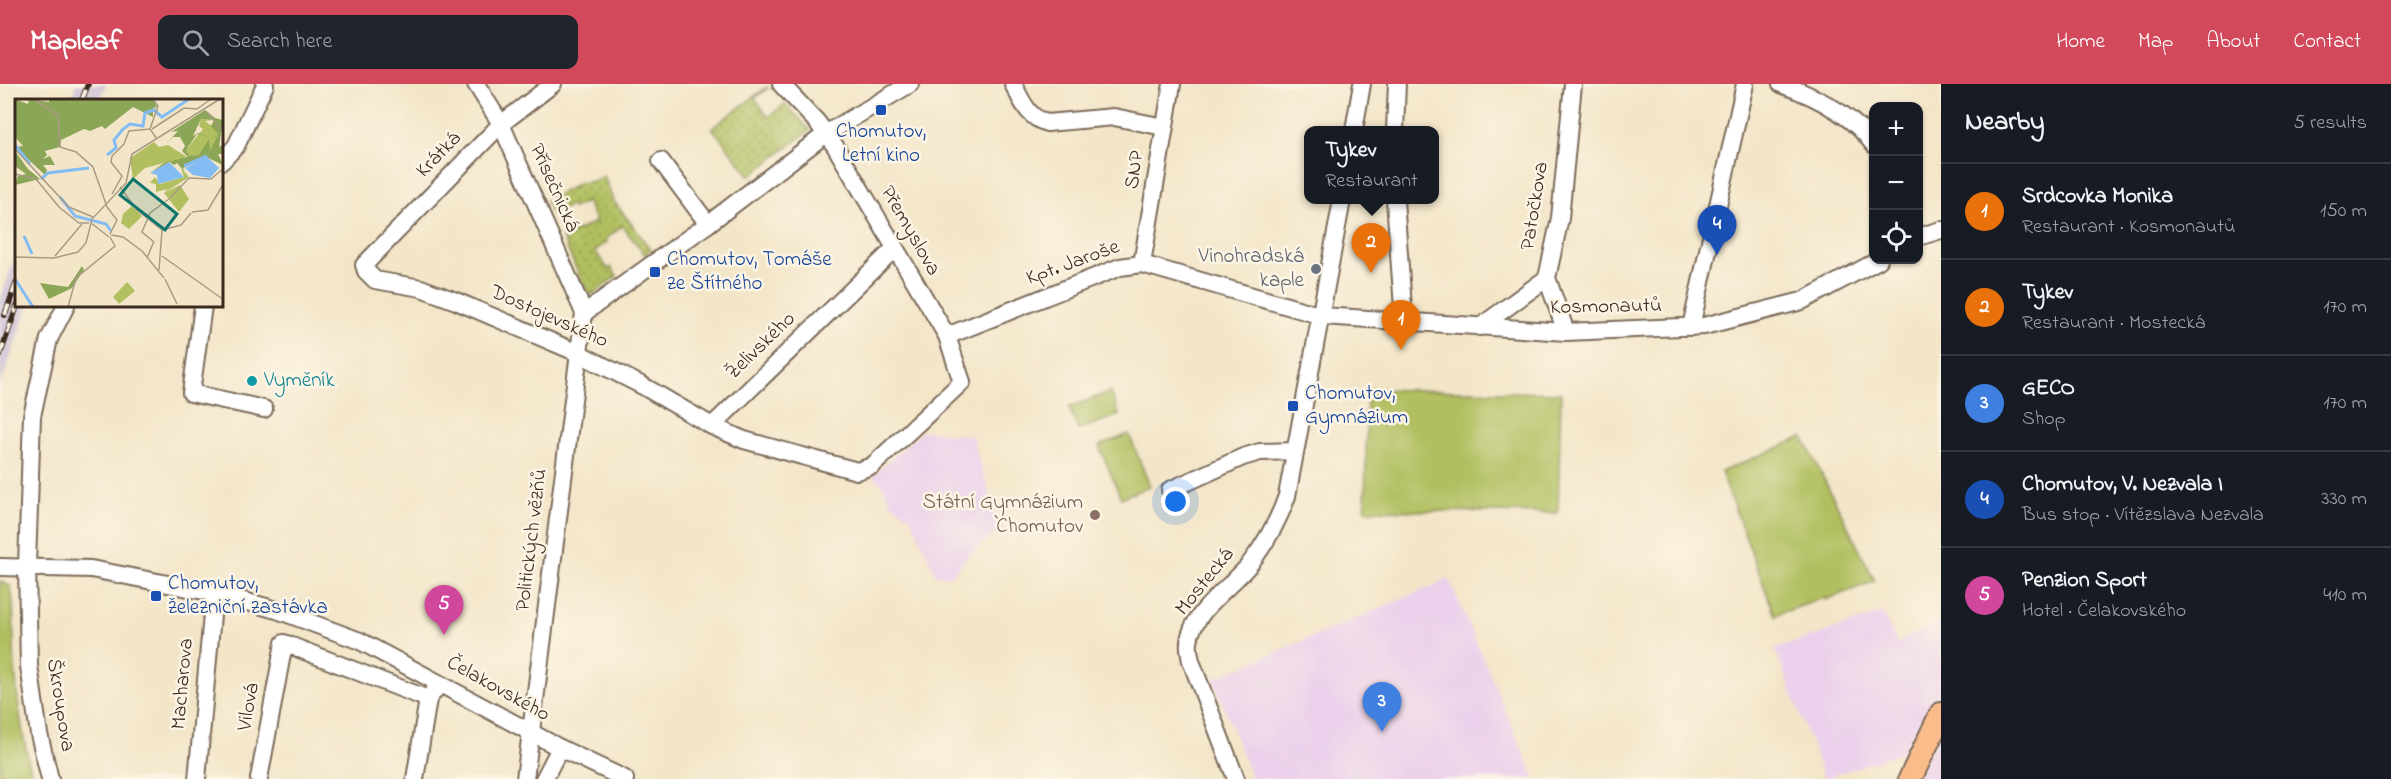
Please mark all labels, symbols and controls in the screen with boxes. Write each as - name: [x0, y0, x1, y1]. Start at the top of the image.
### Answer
- search box: [158, 15, 578, 69]
- text: Mapleaf: [30, 22, 122, 63]
- icon: search: [179, 26, 212, 59]
- text: Search here: [227, 26, 332, 58]
- text: Home: [2056, 27, 2105, 57]
- text: Map: [2138, 27, 2173, 57]
- text: About: [2206, 27, 2260, 57]
- text: Contact: [2293, 27, 2361, 57]
- inset map: [15, 99, 224, 308]
- map controls: [1869, 102, 1923, 264]
- button: +: [1869, 102, 1923, 156]
- marker: Chomutov, Letní kino: [874, 103, 888, 117]
- text: Nearby: [1965, 104, 2044, 142]
- text: 5 results: [2294, 109, 2367, 138]
- place label: Chomutov, Letní kino: [836, 117, 926, 171]
- street label: Krátká: [409, 125, 469, 185]
- popup: [1304, 126, 1439, 204]
- text: Tykev: [1325, 135, 1376, 167]
- street label: Přísečnická: [521, 139, 587, 237]
- street label: SNP: [1117, 149, 1153, 191]
- button: −: [1869, 156, 1923, 210]
- street label: Patočkova: [1513, 160, 1557, 252]
- text: Restaurant: [1325, 167, 1418, 196]
- street label: Přemyslova: [870, 180, 948, 283]
- text: Srdcovka Monika: [2022, 181, 2173, 213]
- text: 1: [1981, 197, 1988, 226]
- text: 150 m: [2320, 197, 2367, 226]
- pin: 4: [1698, 206, 1736, 255]
- button: locate: [1869, 210, 1923, 264]
- text: Restaurant · Kosmonautů: [2022, 213, 2235, 242]
- pin: 2: [1352, 224, 1390, 273]
- street label: Kpt. Jaroše: [1022, 232, 1124, 294]
- place label: Vinohradská kaple: [1198, 242, 1305, 296]
- place label: Chomutov, Tomáše ze Štítného: [667, 245, 832, 299]
- marker: Vinohradská kaple: [1309, 262, 1323, 276]
- marker: Chomutov, Tomáše ze Štítného: [648, 265, 662, 279]
- street label: Dostojevského: [484, 277, 613, 356]
- text: Tykev: [2022, 277, 2073, 309]
- street label: Kosmonautů: [1550, 291, 1662, 323]
- text: 2: [1980, 293, 1989, 322]
- text: 170 m: [2323, 293, 2367, 322]
- pin: 1: [1382, 300, 1420, 350]
- street label: Želivského: [719, 305, 803, 387]
- text: Restaurant · Mostecká: [2022, 309, 2205, 338]
- place label: Vyměník: [263, 366, 335, 398]
- text: GECO: [2022, 373, 2075, 405]
- marker: Vyměník: [245, 374, 259, 388]
- place label: Chomutov, Gymnázium: [1305, 379, 1408, 435]
- text: 3: [1980, 389, 1989, 418]
- text: 170 m: [2323, 389, 2367, 418]
- marker: Chomutov, Gymnázium: [1286, 399, 1300, 413]
- text: Shop: [2022, 405, 2066, 434]
- street label: Politických vězňů: [508, 467, 558, 613]
- text: Chomutov, V. Nezvala I: [2022, 469, 2223, 501]
- text: 4: [1980, 485, 1989, 514]
- text: 330 m: [2321, 485, 2367, 514]
- your location: [1161, 487, 1190, 516]
- place label: Státní Gymnázium Chomutov: [922, 488, 1084, 542]
- text: Bus stop · Vítězslava Nezvala: [2022, 501, 2264, 530]
- marker: Státní Gymnázium Chomutov: [1088, 508, 1102, 522]
- street label: Mostecká: [1168, 541, 1242, 623]
- text: Penzion Sport: [2022, 565, 2147, 597]
- place label: Chomutov, železniční zastávka: [168, 569, 328, 623]
- text: 5: [1979, 581, 1990, 610]
- text: 410 m: [2323, 581, 2367, 610]
- pin: 5: [424, 586, 464, 635]
- marker: Chomutov, železniční zastávka: [149, 589, 163, 603]
- text: Hotel · Čelakovského: [2022, 597, 2186, 626]
- street label: Macharova: [164, 637, 202, 731]
- street label: Čelakovského: [441, 648, 555, 730]
- street label: Škroupova: [38, 656, 82, 754]
- street label: Vilová: [230, 680, 268, 734]
- pin: 3: [1362, 682, 1402, 732]

